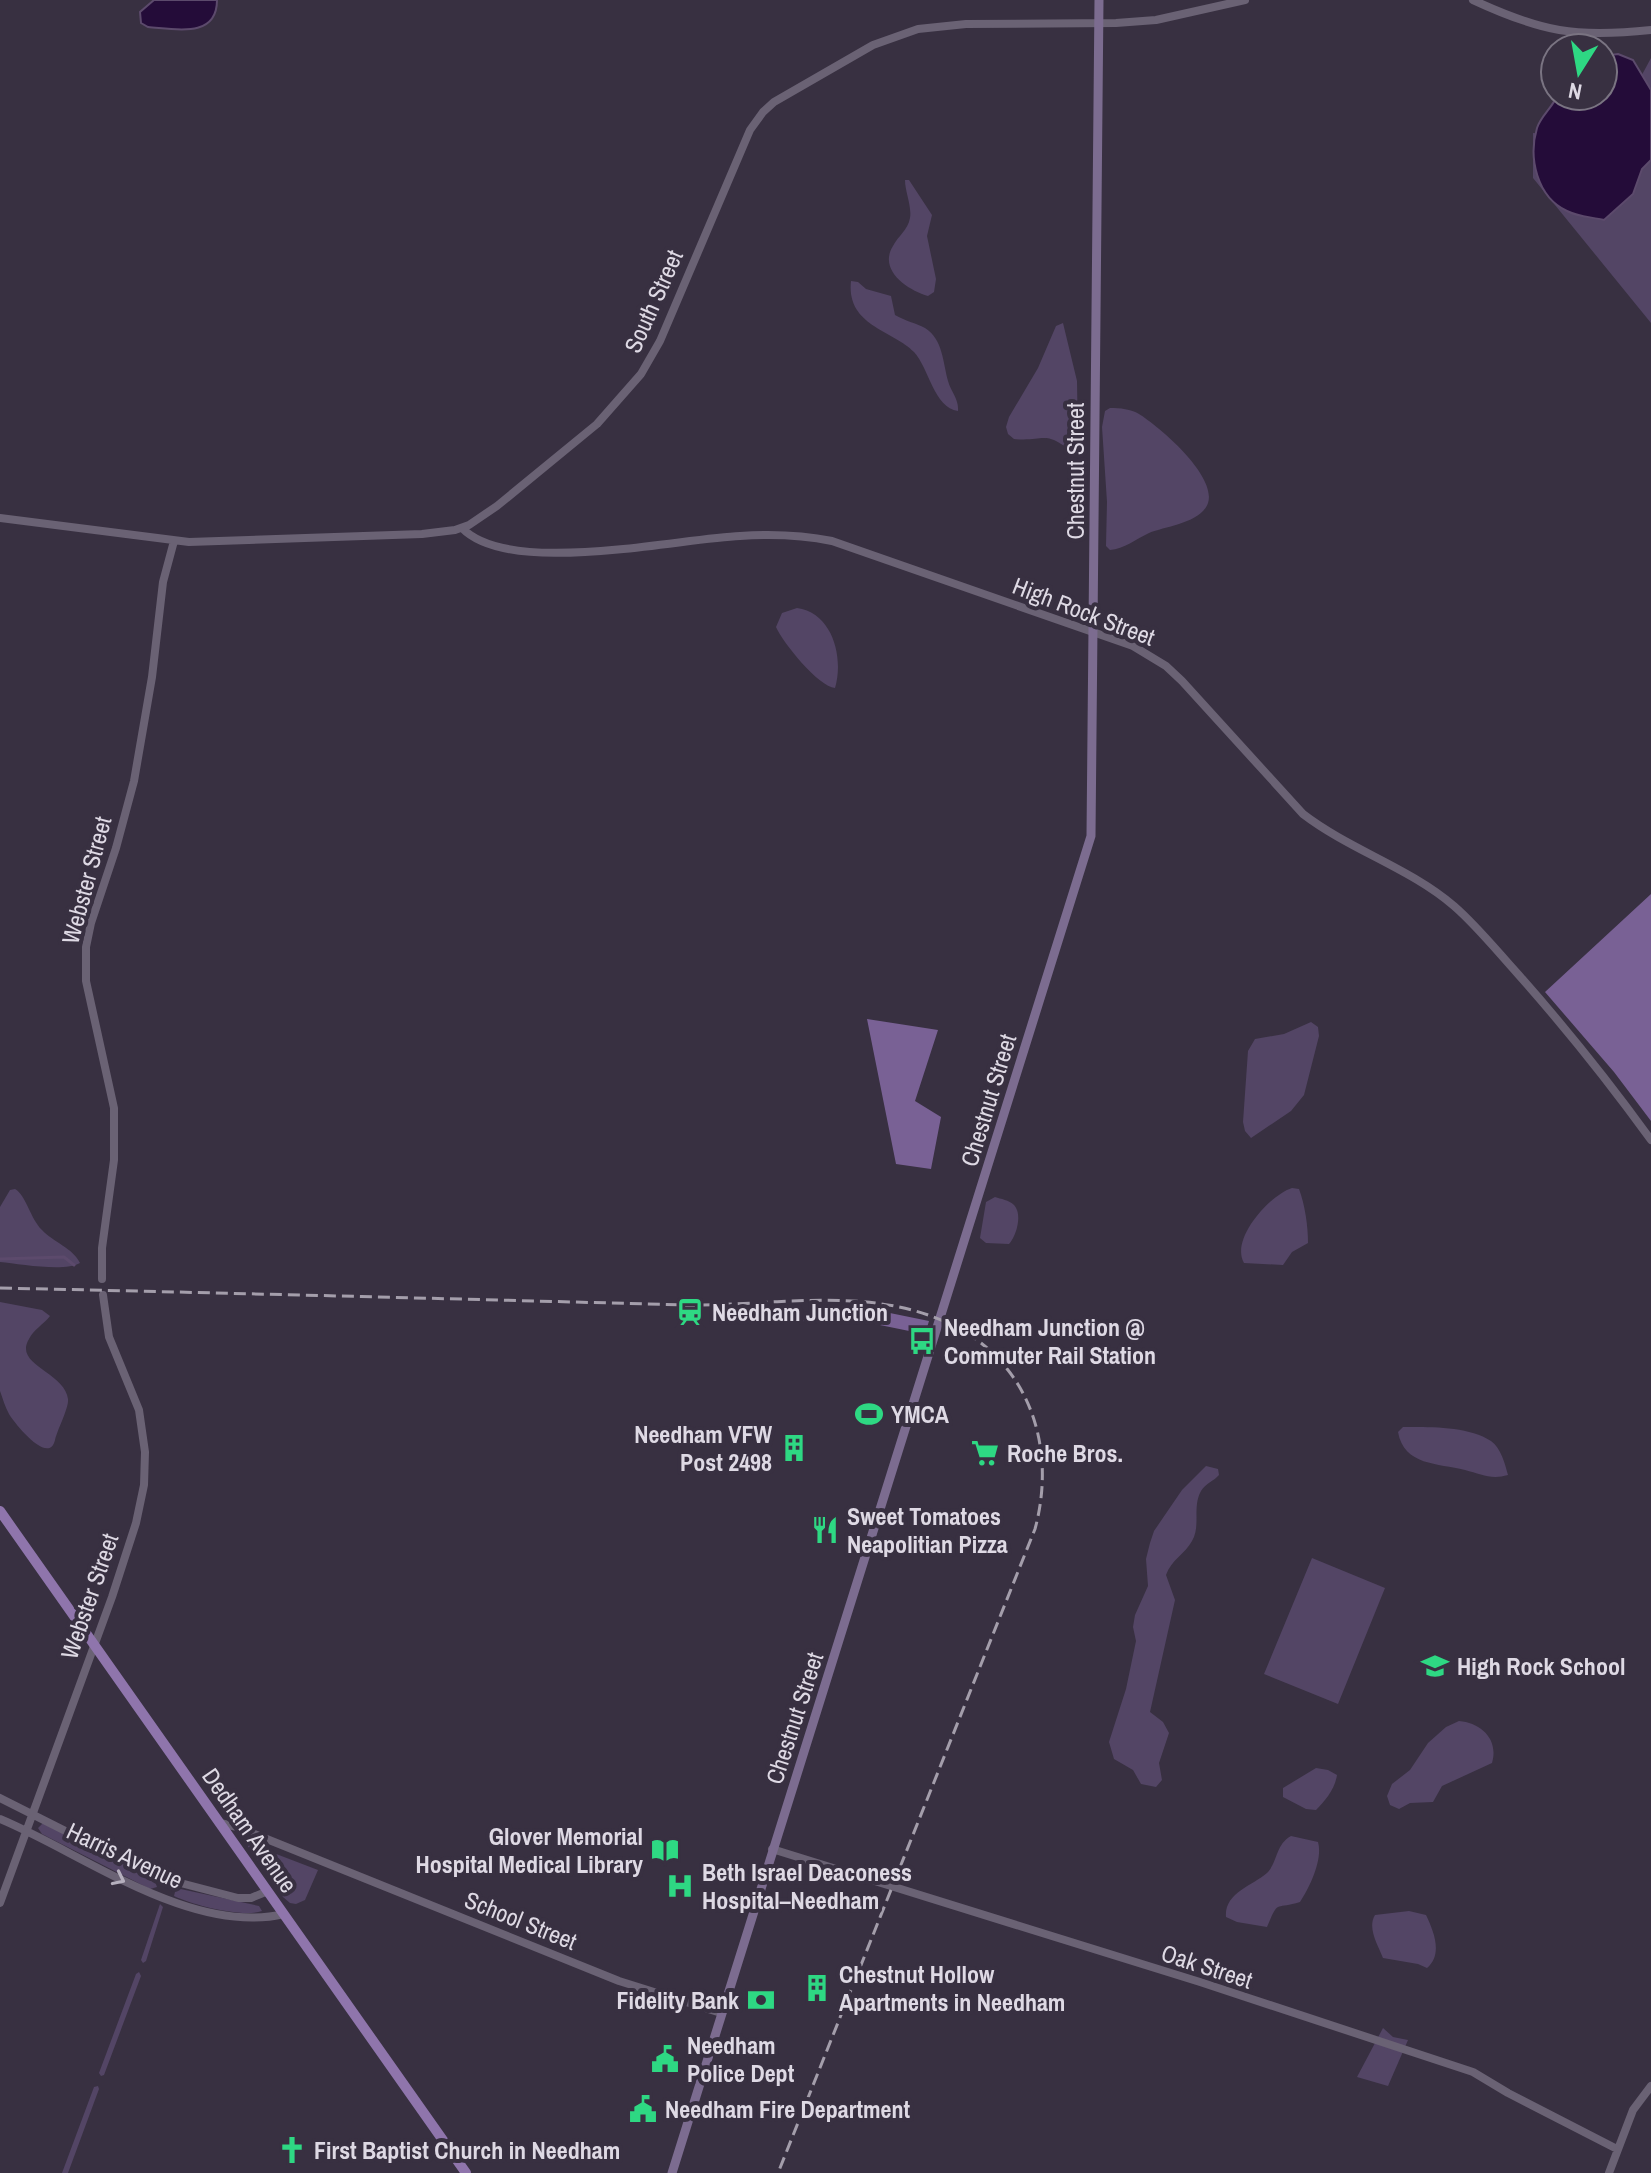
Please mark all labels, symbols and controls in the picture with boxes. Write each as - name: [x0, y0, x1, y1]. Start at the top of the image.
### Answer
- north arrow: [1539, 32, 1619, 112]
- text: N: [1566, 76, 1584, 108]
- street label: South Street: [616, 244, 690, 357]
- street label: Chestnut Street: [1059, 402, 1091, 539]
- street label: High Rock Street: [1008, 569, 1160, 653]
- street label: Webster Street: [54, 812, 119, 947]
- street label: Chestnut Street: [953, 1029, 1023, 1170]
- place label: Needham Junction: [712, 1296, 888, 1328]
- station icon: Needham Junction: [675, 1297, 705, 1327]
- place label: Needham Junction @ Commuter Rail Station: [944, 1311, 1156, 1371]
- bus stop icon: Needham Junction @ Commuter Rail Station: [907, 1326, 937, 1356]
- place label: YMCA: [891, 1398, 950, 1430]
- sports icon: YMCA: [854, 1399, 884, 1429]
- place label: Needham VFW Post 2498: [634, 1418, 772, 1478]
- building icon: Needham VFW Post 2498: [779, 1433, 809, 1463]
- place label: Roche Bros.: [1007, 1437, 1123, 1469]
- supermarket icon: Roche Bros.: [970, 1438, 1000, 1468]
- place label: Sweet Tomatoes Neapolitian Pizza: [847, 1500, 1008, 1560]
- restaurant icon: Sweet Tomatoes Neapolitian Pizza: [810, 1515, 840, 1545]
- street label: Webster Street: [53, 1528, 126, 1663]
- street label: Chestnut Street: [758, 1648, 831, 1788]
- place label: High Rock School: [1457, 1650, 1625, 1682]
- school or university icon: High Rock School: [1420, 1651, 1450, 1681]
- street label: Dedham Avenue: [195, 1761, 305, 1899]
- street label: Harris Avenue: [62, 1814, 188, 1896]
- place label: Glover Memorial Hospital Medical Library: [416, 1820, 643, 1880]
- library icon: Glover Memorial Hospital Medical Library: [650, 1835, 680, 1865]
- place label: Beth Israel Deaconess Hospital–Needham: [702, 1856, 912, 1916]
- one-way arrow: [111, 1869, 126, 1885]
- hospital icon: Beth Israel Deaconess Hospital–Needham: [665, 1871, 695, 1901]
- street label: School Street: [460, 1883, 582, 1957]
- street label: Oak Street: [1157, 1936, 1257, 1996]
- place label: Chestnut Hollow Apartments in Needham: [839, 1958, 1065, 2018]
- building icon: Chestnut Hollow Apartments in Needham: [802, 1973, 832, 2003]
- place label: Fidelity Bank: [617, 1984, 739, 2016]
- bank icon: Fidelity Bank: [746, 1985, 776, 2015]
- place label: Needham Police Dept: [687, 2029, 795, 2089]
- public building icon: Needham Police Dept: [650, 2044, 680, 2074]
- place label: Needham Fire Department: [665, 2093, 910, 2125]
- public building icon: Needham Fire Department: [628, 2094, 658, 2124]
- place label: First Baptist Church in Needham: [314, 2134, 620, 2166]
- church icon: First Baptist Church in Needham: [277, 2135, 307, 2165]

